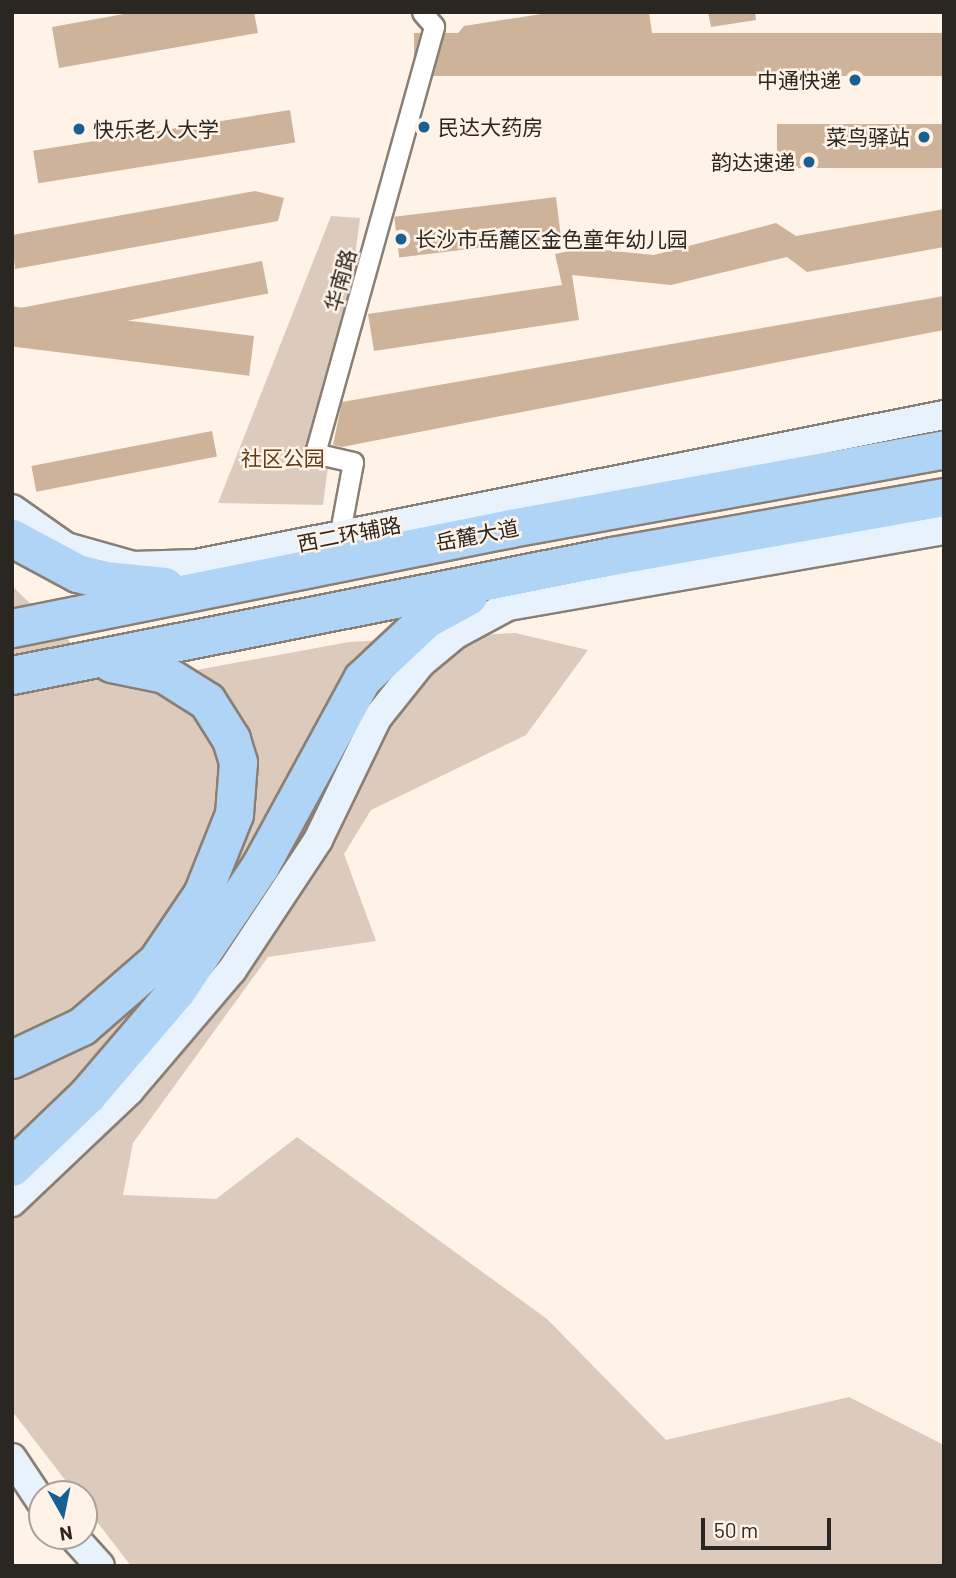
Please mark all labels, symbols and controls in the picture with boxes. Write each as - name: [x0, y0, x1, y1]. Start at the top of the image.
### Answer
- place label: 中通快递: [757, 67, 841, 93]
- marker: 中通快递: [847, 72, 863, 88]
- place label: 民达大药房: [438, 114, 543, 140]
- place label: 快乐老人大学: [93, 116, 219, 142]
- marker: 民达大药房: [416, 119, 432, 135]
- marker: 快乐老人大学: [71, 121, 87, 137]
- place label: 菜鸟驿站: [826, 124, 910, 150]
- marker: 菜鸟驿站: [916, 129, 932, 145]
- place label: 韵达速递: [711, 149, 795, 175]
- marker: 韵达速递: [801, 154, 817, 170]
- place label: 长沙市岳麓区金色童年幼儿园: [415, 226, 688, 252]
- marker: 长沙市岳麓区金色童年幼儿园: [393, 231, 409, 247]
- street label: 华南路: [319, 246, 361, 314]
- park label: 社区公园: [241, 445, 325, 471]
- street label: 西二环辅路: [295, 512, 403, 556]
- street label: 岳麓大道: [433, 515, 521, 555]
- north arrow: [28, 1480, 98, 1550]
- scale bar: [704, 1504, 834, 1548]
- text: 50 m: [714, 1517, 758, 1542]
- text: N: [58, 1522, 74, 1547]

